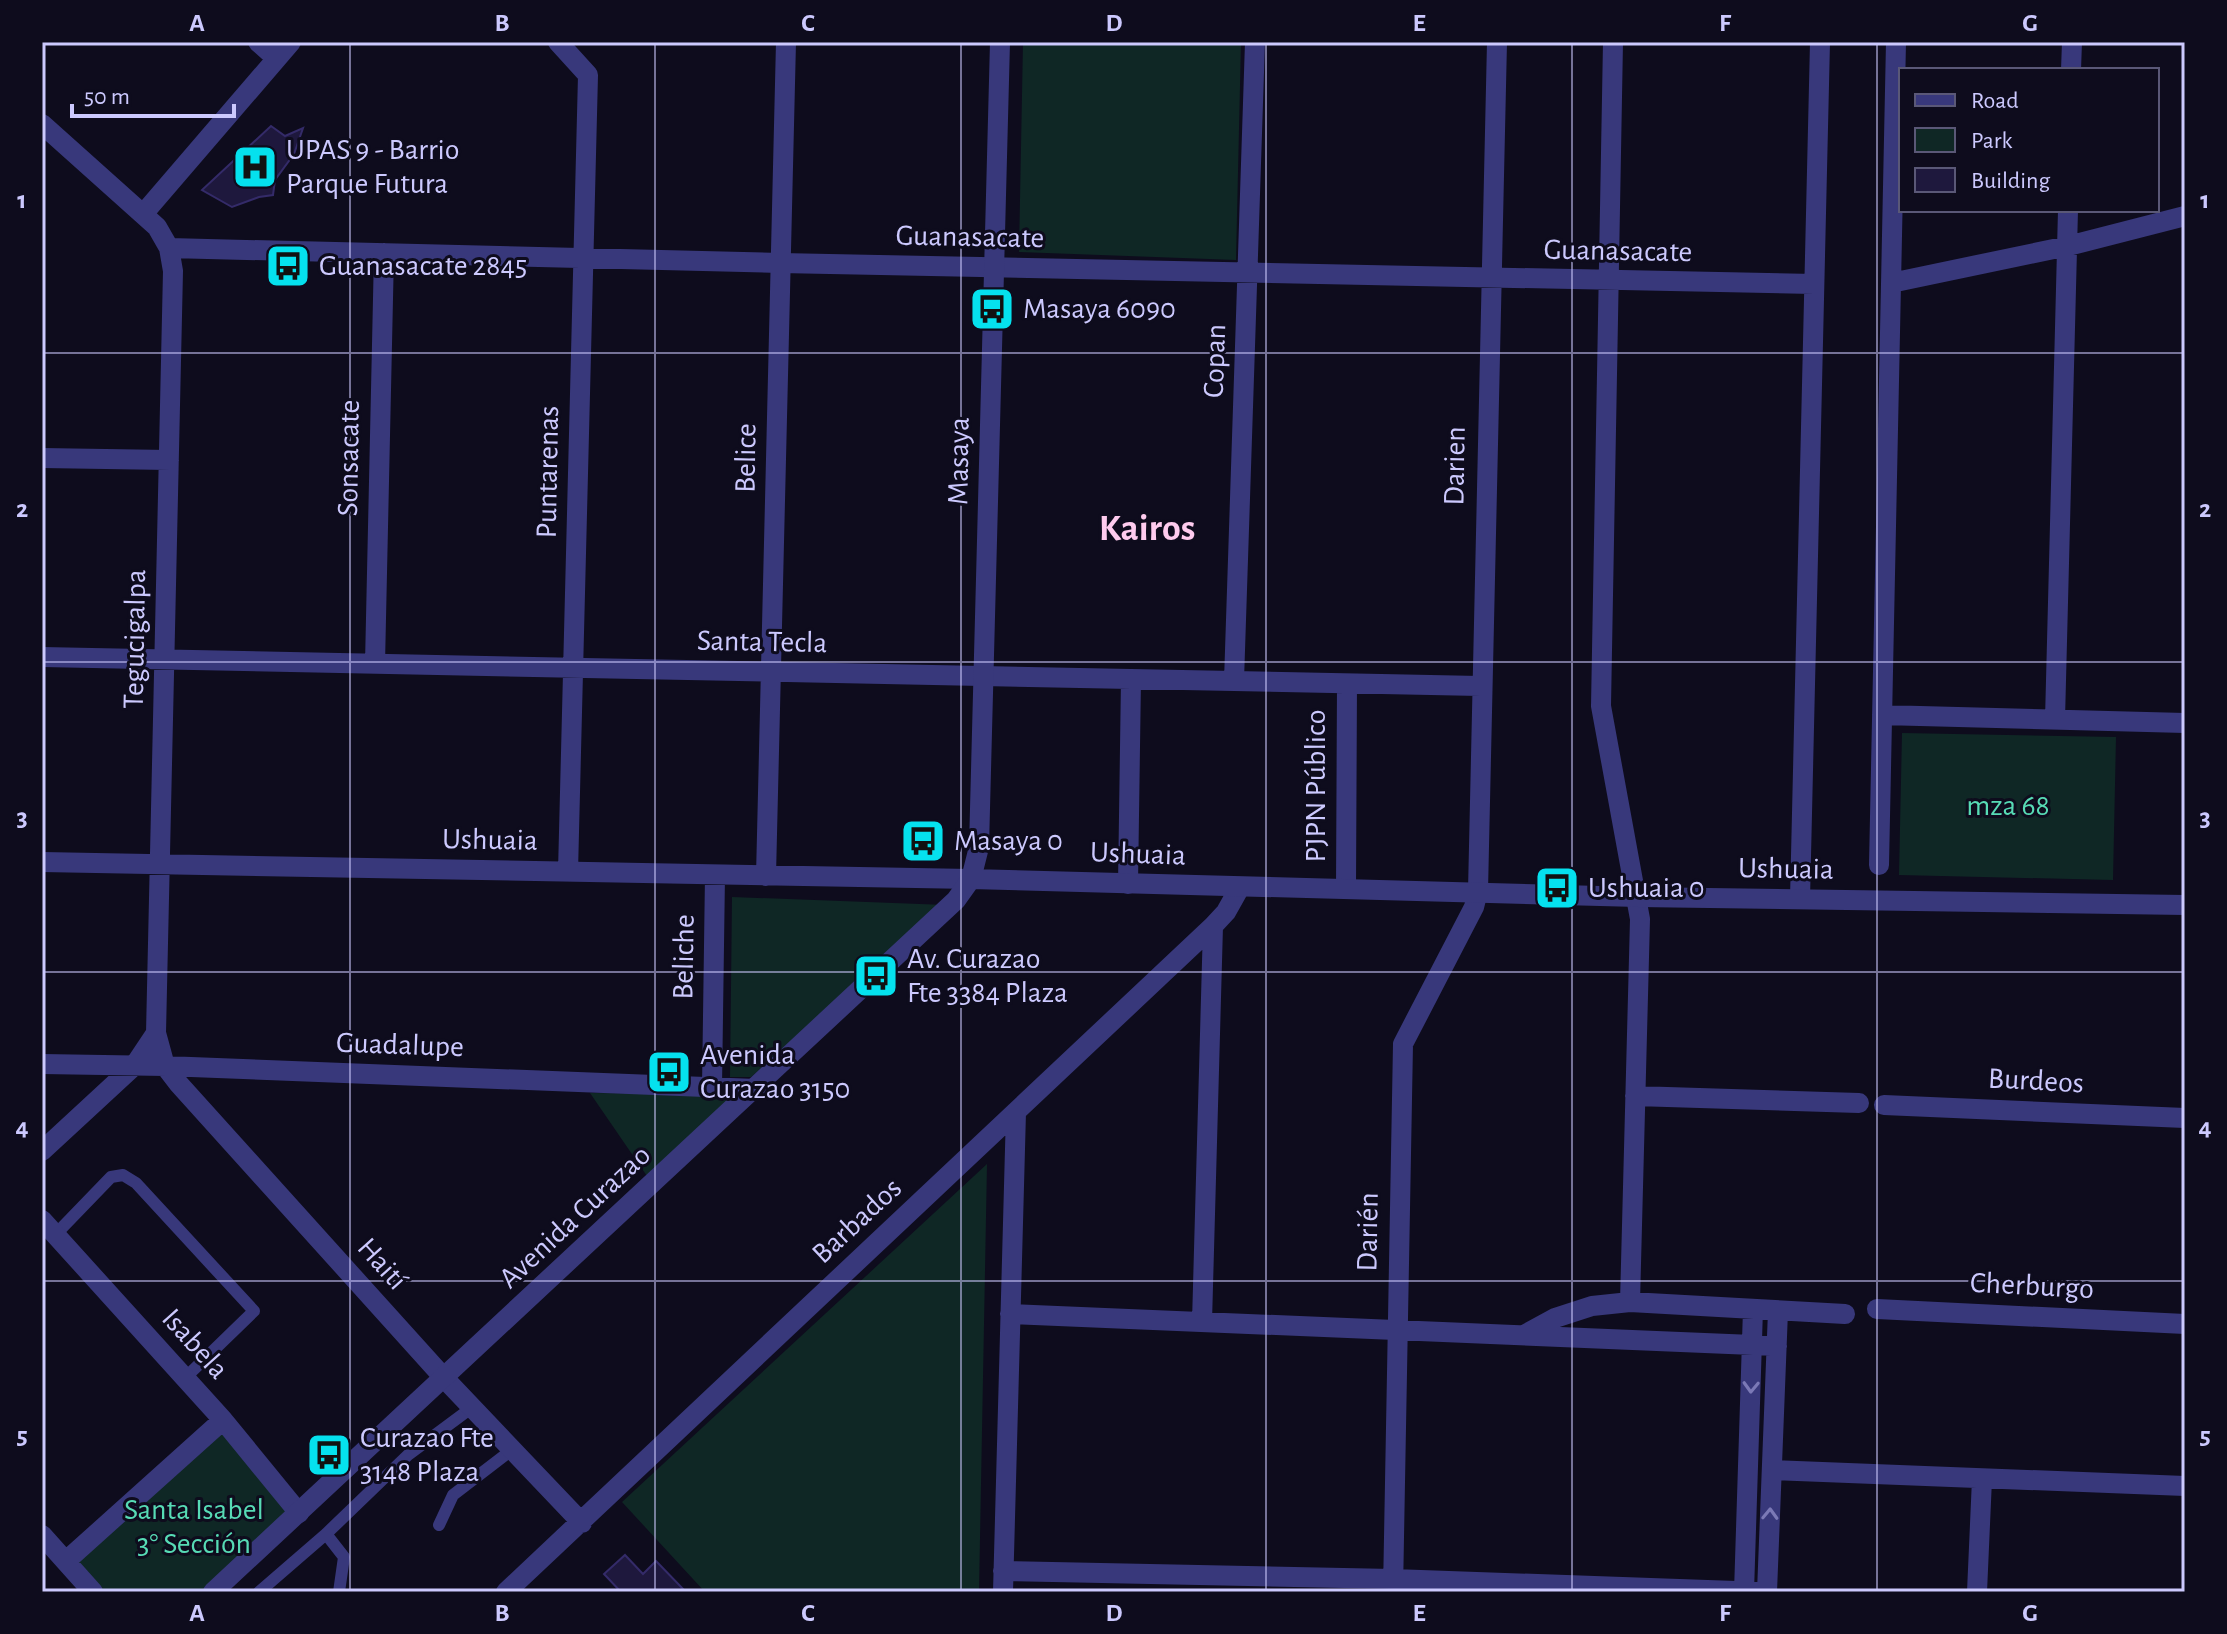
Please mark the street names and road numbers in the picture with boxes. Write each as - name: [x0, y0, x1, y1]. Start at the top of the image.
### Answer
- street label: Guanasacate: [895, 221, 1045, 253]
- street label: Guanasacate: [1543, 235, 1693, 267]
- street label: Copan: [1199, 323, 1231, 399]
- street label: Sonsacate: [333, 399, 365, 517]
- street label: Puntarenas: [532, 405, 564, 539]
- street label: Masaya: [943, 417, 975, 505]
- street label: Belice: [730, 423, 762, 493]
- street label: Darien: [1439, 426, 1471, 506]
- street label: Tegucigalpa: [119, 569, 151, 709]
- street label: Santa Tecla: [697, 626, 827, 658]
- street label: PJPN Público: [1301, 710, 1331, 862]
- street label: Ushuaia: [442, 824, 538, 856]
- street label: Ushuaia: [1090, 837, 1186, 871]
- street label: Ushuaia: [1738, 853, 1834, 885]
- street label: Beliche: [668, 914, 700, 1000]
- street label: Guadalupe: [336, 1028, 464, 1062]
- street label: Burdeos: [1987, 1064, 2085, 1098]
- street label: Avenida Curazao: [494, 1140, 656, 1294]
- street label: Barbados: [807, 1173, 907, 1269]
- street label: Darién: [1352, 1192, 1384, 1272]
- street label: Haití: [351, 1232, 413, 1296]
- street label: Cherburgo: [1969, 1268, 2095, 1304]
- street label: Isabela: [156, 1303, 234, 1385]

